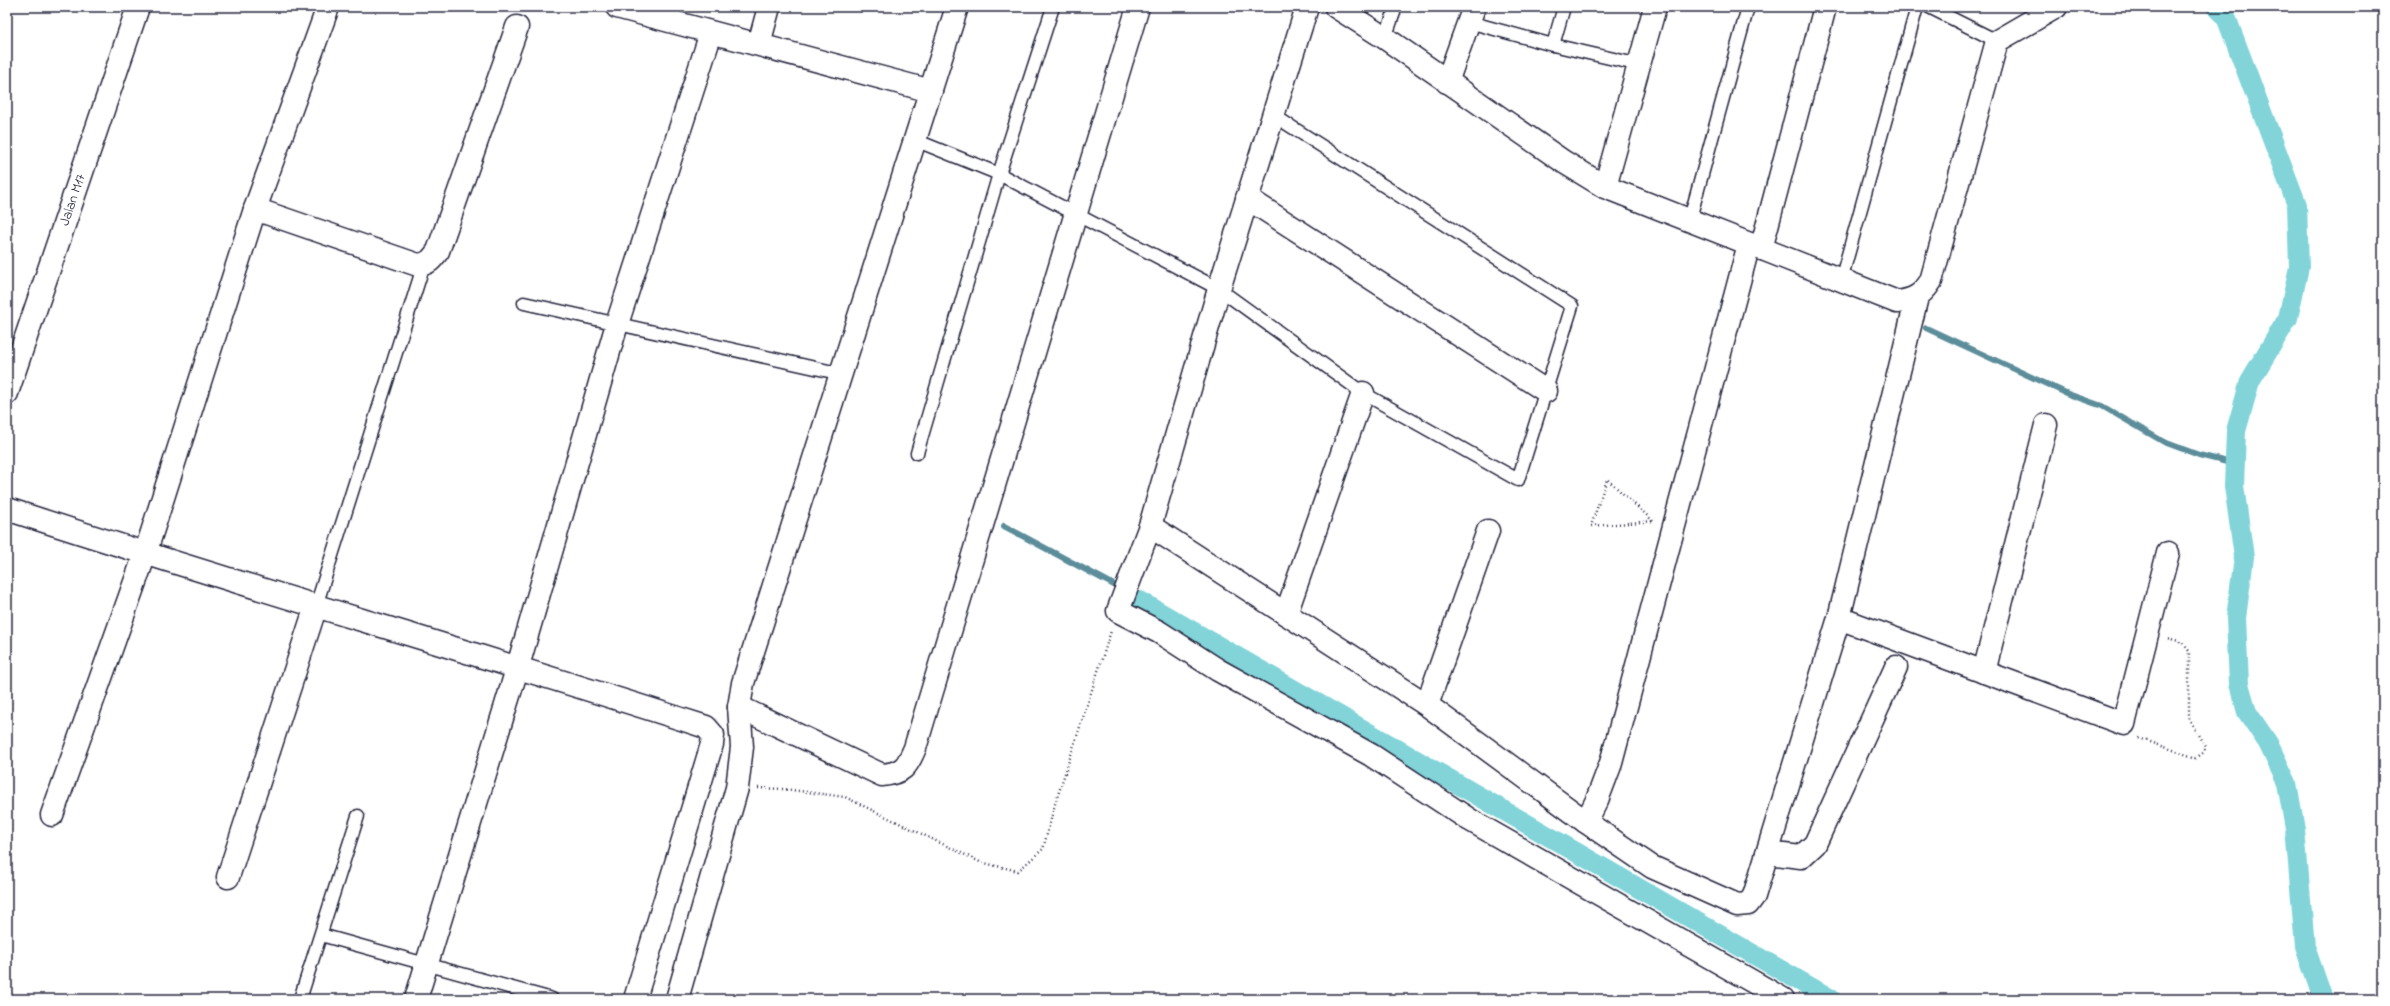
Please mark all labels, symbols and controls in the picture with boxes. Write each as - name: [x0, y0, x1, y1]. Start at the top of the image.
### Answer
- street label: Jalan M17: [54, 171, 91, 229]

